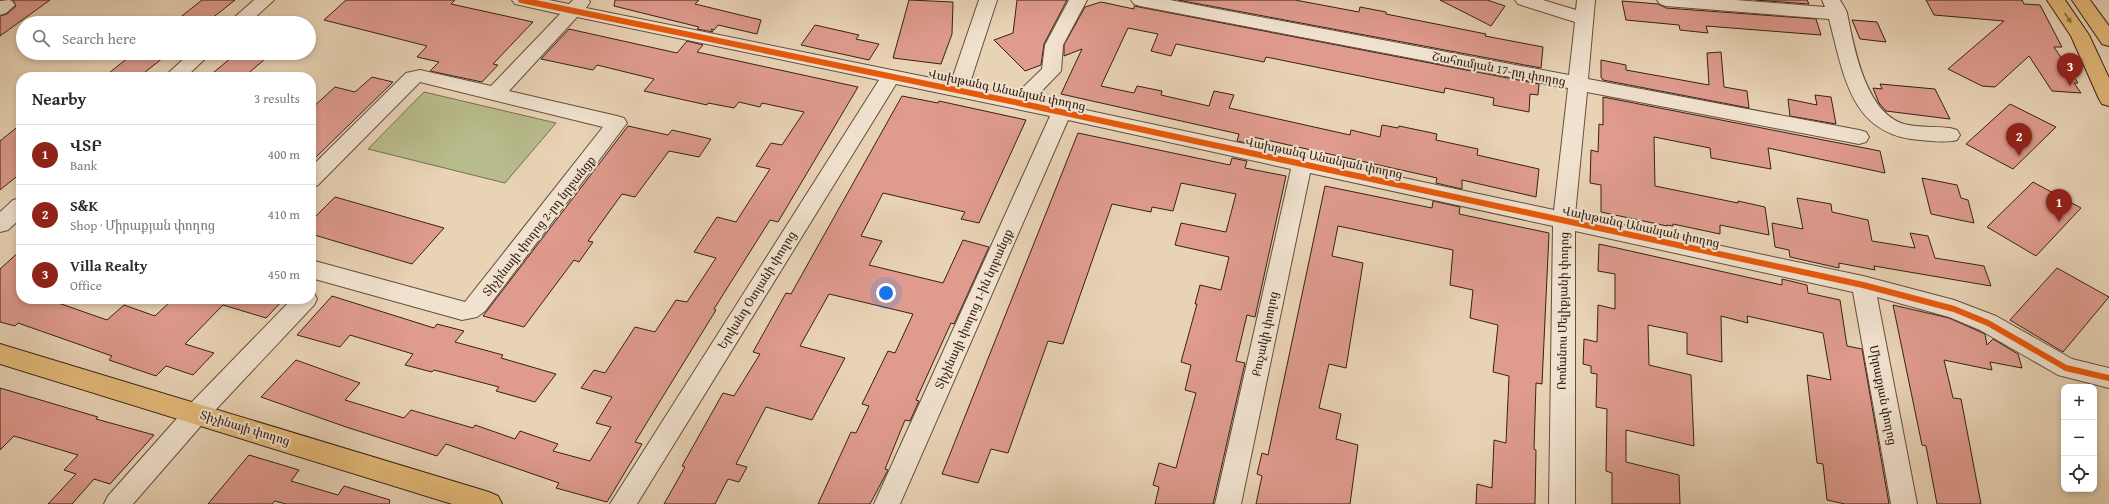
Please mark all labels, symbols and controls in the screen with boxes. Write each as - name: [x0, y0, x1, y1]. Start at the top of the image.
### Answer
- one-way arrow: [2064, 12, 2072, 23]
- search box: [16, 16, 316, 60]
- icon: search: [30, 27, 52, 49]
- text: Search here: [62, 28, 136, 49]
- street label: Շահումյան 17-րդ փողոց: [1431, 47, 1567, 90]
- pin: 3: [2057, 53, 2083, 86]
- street label: Վախթանգ Անանյան փողոց: [927, 64, 1087, 115]
- text: Nearby: [32, 86, 86, 111]
- text: 3 results: [254, 89, 300, 108]
- pin: 2: [2006, 123, 2032, 156]
- street label: Վախթանգ Անանյան փողոց: [1244, 132, 1404, 183]
- text: ՎՏԲ: [70, 135, 102, 156]
- text: 1: [42, 145, 48, 164]
- text: 400 m: [268, 145, 300, 164]
- street label: Տիչինայի փողոց 2-րդ նրբանցք: [478, 152, 599, 300]
- text: Bank: [70, 156, 97, 175]
- pin: 1: [2046, 189, 2072, 222]
- text: S&K: [70, 195, 98, 216]
- street label: Վախթանգ Անանյան փողոց: [1561, 201, 1721, 252]
- text: 2: [42, 205, 48, 224]
- text: 410 m: [268, 205, 300, 224]
- text: Shop · Միրաքյան փողոց: [70, 216, 215, 235]
- street label: Տիչինայի փողոց 1-ին նրբանցք: [930, 226, 1017, 392]
- street label: Երվանդ Օտյանի փողոց: [713, 227, 800, 352]
- street label: Ռոմանոս Մելիքյանի փողոց: [1553, 232, 1572, 390]
- text: Villa Realty: [70, 255, 147, 276]
- text: 3: [42, 265, 48, 284]
- text: 450 m: [268, 265, 300, 284]
- text: Office: [70, 276, 102, 295]
- your location: [876, 283, 896, 303]
- street label: Քուչակի փողոց: [1247, 290, 1282, 378]
- street label: Միրաքյան փողոց: [1865, 343, 1902, 446]
- map controls: [2061, 384, 2097, 492]
- button: +: [2061, 384, 2097, 420]
- street label: Տիչինայի փողոց: [198, 406, 292, 449]
- button: −: [2061, 420, 2097, 456]
- button: locate: [2061, 456, 2097, 492]

